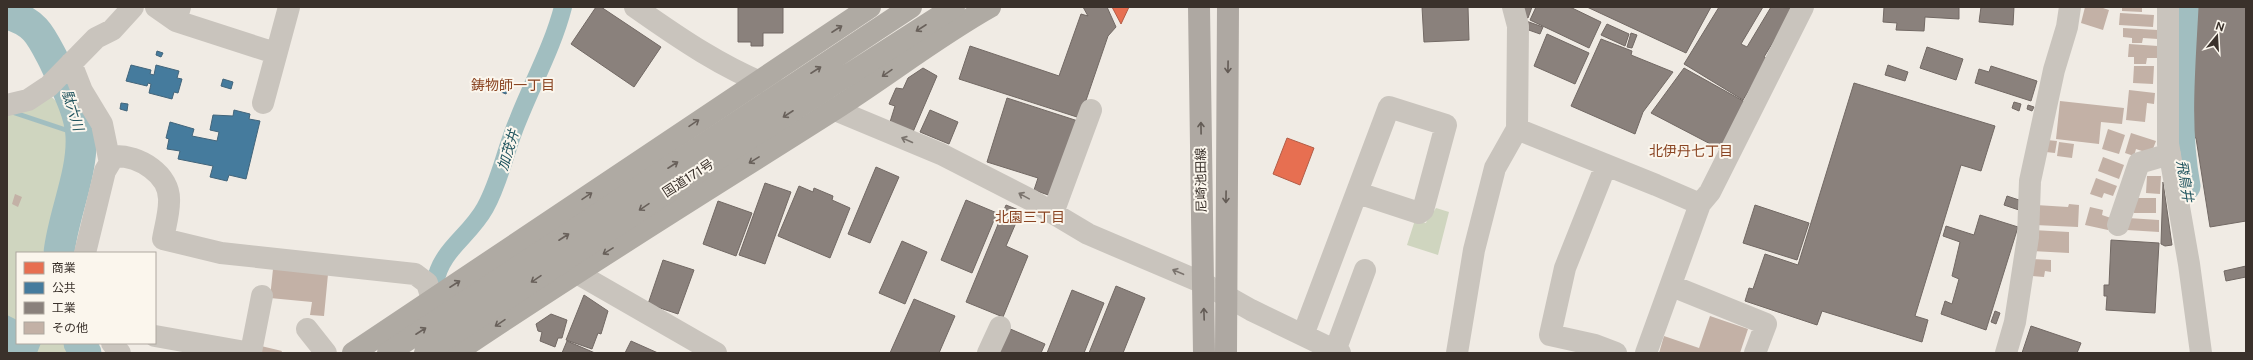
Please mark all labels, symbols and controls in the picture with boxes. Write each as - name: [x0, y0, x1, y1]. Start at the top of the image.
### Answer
- north arrow: [2197, 16, 2237, 56]
- text: N: [2214, 19, 2226, 34]
- one-way arrow: [916, 24, 927, 32]
- one-way arrow: [831, 25, 842, 33]
- one-way arrow: [1224, 60, 1232, 73]
- one-way arrow: [810, 66, 821, 74]
- one-way arrow: [881, 69, 892, 77]
- district label: 鋳物師一丁目: [471, 77, 555, 93]
- water label: 駄六川: [59, 88, 87, 134]
- one-way arrow: [783, 109, 794, 118]
- one-way arrow: [689, 119, 700, 128]
- one-way arrow: [1197, 122, 1205, 135]
- water label: 加茂井: [494, 126, 522, 172]
- one-way arrow: [901, 136, 913, 143]
- district label: 北伊丹七丁目: [1649, 143, 1733, 159]
- street label: 尼崎池田線: [1193, 147, 1209, 213]
- street label: 国道171号: [660, 156, 716, 200]
- one-way arrow: [748, 156, 760, 164]
- water label: 飛鳥井: [2174, 159, 2196, 205]
- one-way arrow: [667, 161, 678, 169]
- one-way arrow: [1222, 190, 1230, 203]
- one-way arrow: [581, 192, 592, 200]
- one-way arrow: [1018, 192, 1030, 200]
- one-way arrow: [638, 204, 650, 212]
- district label: 北園三丁目: [995, 209, 1065, 225]
- one-way arrow: [558, 232, 570, 240]
- one-way arrow: [603, 247, 614, 255]
- legend: [16, 252, 156, 344]
- text: 商業: [52, 261, 76, 275]
- one-way arrow: [1172, 268, 1184, 275]
- one-way arrow: [531, 275, 542, 283]
- one-way arrow: [449, 280, 460, 288]
- text: 公共: [52, 281, 76, 295]
- text: 工業: [52, 301, 76, 315]
- one-way arrow: [1200, 308, 1207, 321]
- one-way arrow: [495, 319, 506, 327]
- text: その他: [52, 321, 88, 335]
- one-way arrow: [415, 327, 427, 335]

